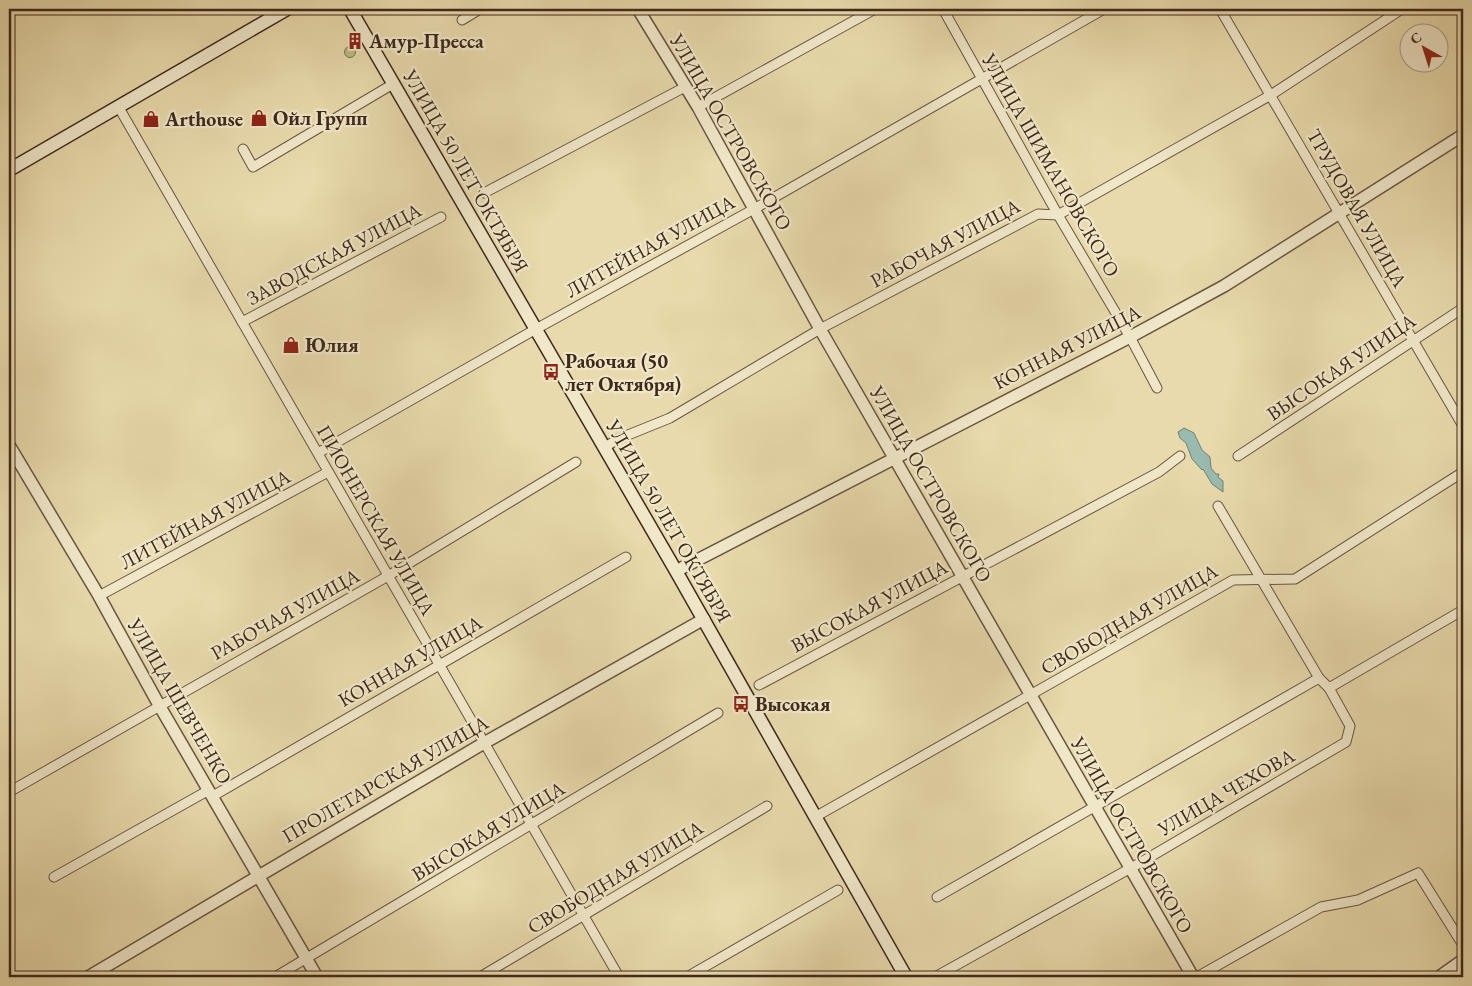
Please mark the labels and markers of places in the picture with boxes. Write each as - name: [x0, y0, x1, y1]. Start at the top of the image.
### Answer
- place label: Амур-Пресса: [368, 28, 484, 54]
- building icon: Амур-Пресса: [345, 31, 365, 51]
- place label: Ойл Групп: [273, 105, 368, 131]
- place label: Arthouse: [164, 106, 243, 132]
- shop icon: Ойл Групп: [249, 108, 269, 128]
- shop icon: Arthouse: [141, 109, 161, 129]
- place label: Юлия: [305, 332, 359, 358]
- shop icon: Юлия: [281, 335, 301, 355]
- place label: Рабочая (50 лет Октября): [565, 348, 681, 397]
- bus stop icon: Рабочая (50 лет Октября): [541, 362, 561, 382]
- place label: Высокая: [755, 691, 831, 717]
- bus stop icon: Высокая: [731, 694, 751, 714]

